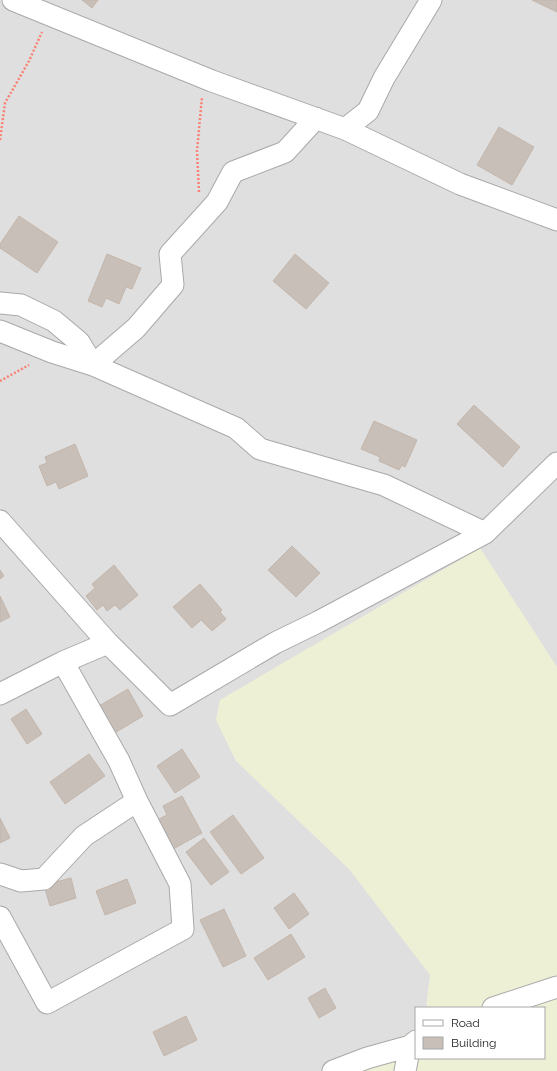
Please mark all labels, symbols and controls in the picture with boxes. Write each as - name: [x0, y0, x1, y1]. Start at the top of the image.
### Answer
- legend: [415, 1007, 545, 1059]
- text: Road: [451, 1016, 480, 1030]
- text: Building: [451, 1036, 497, 1050]

